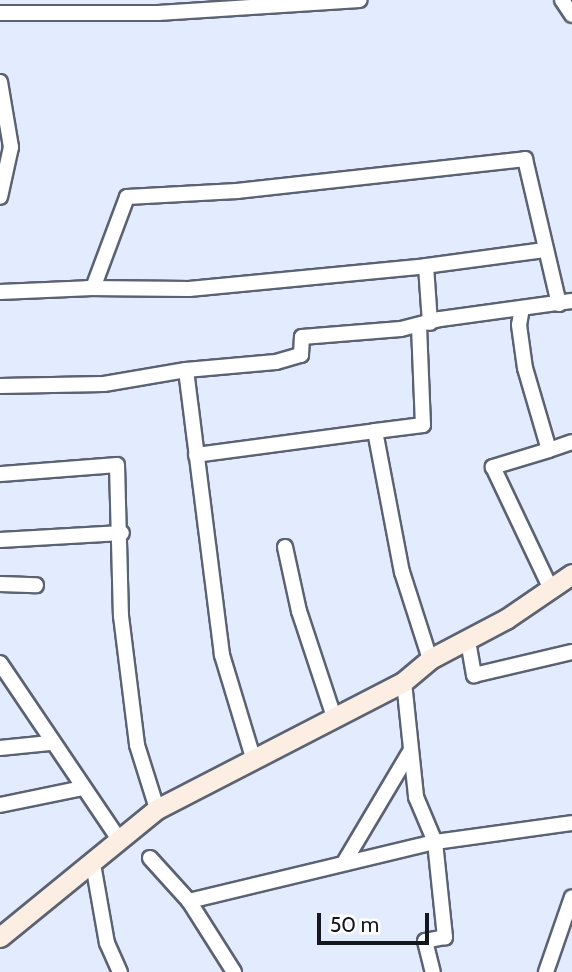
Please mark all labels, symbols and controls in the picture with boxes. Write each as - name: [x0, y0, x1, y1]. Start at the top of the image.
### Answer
- scale bar: [320, 898, 432, 942]
- text: 50 m: [330, 912, 379, 937]

